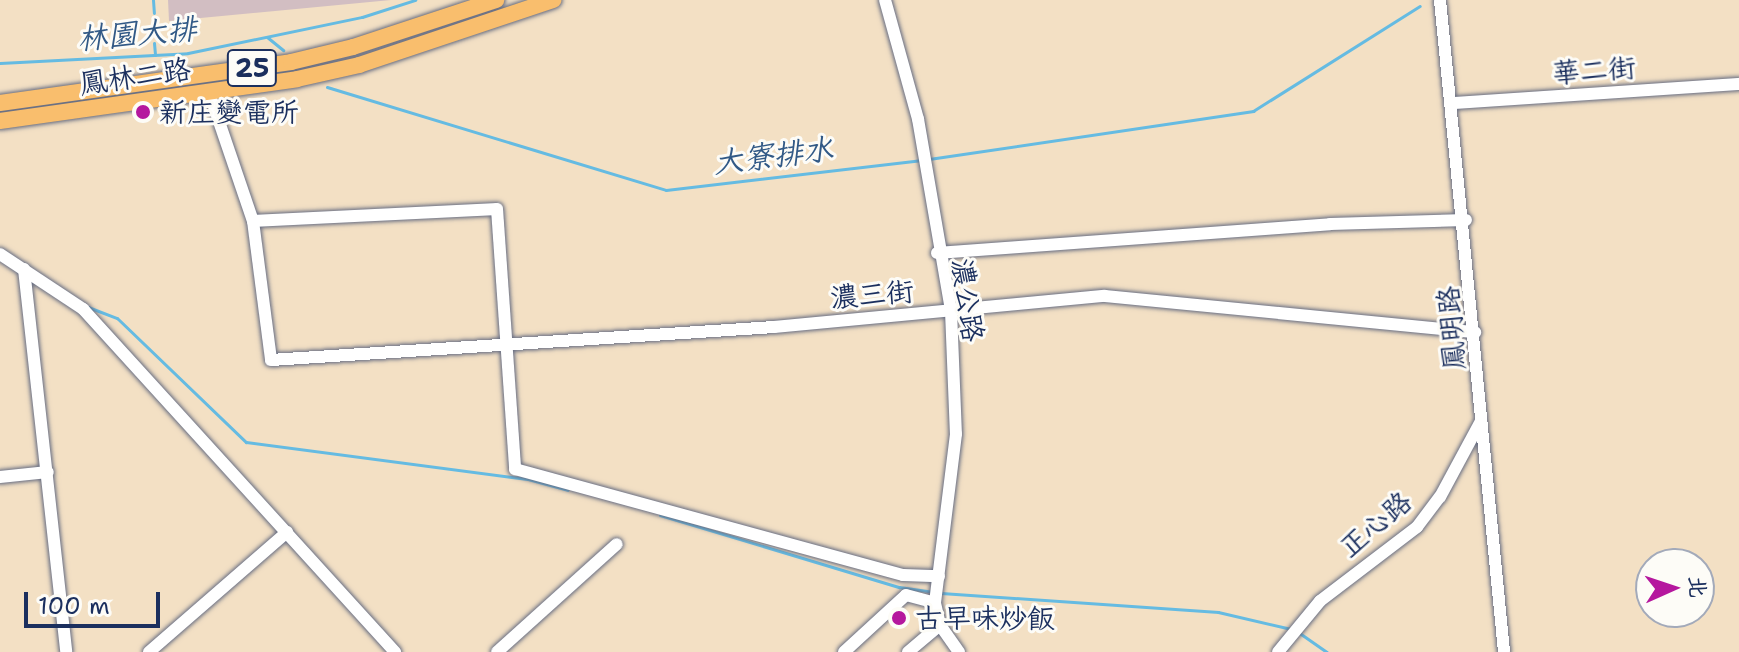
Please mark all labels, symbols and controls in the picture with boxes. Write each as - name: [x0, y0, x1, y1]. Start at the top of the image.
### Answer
- water label: 林園大排: [76, 11, 198, 57]
- road number: 25: [226, 46, 278, 90]
- street label: 華二街: [1551, 50, 1637, 90]
- street label: 鳳林二路: [77, 52, 193, 100]
- place label: 新庄變電所: [159, 95, 299, 129]
- marker: 新庄變電所: [134, 103, 152, 121]
- water label: 大寮排水: [711, 131, 835, 181]
- street label: 濃公路: [946, 256, 990, 344]
- street label: 濃三街: [829, 274, 915, 314]
- street label: 鳳明路: [1431, 285, 1471, 371]
- street label: 正心路: [1332, 484, 1418, 564]
- north arrow: [1635, 548, 1715, 628]
- text: 北: [1682, 575, 1713, 599]
- scale bar: [28, 576, 164, 626]
- text: 100 m: [38, 590, 110, 622]
- place label: 古早味炒飯: [915, 601, 1055, 635]
- marker: 古早味炒飯: [890, 609, 908, 627]

